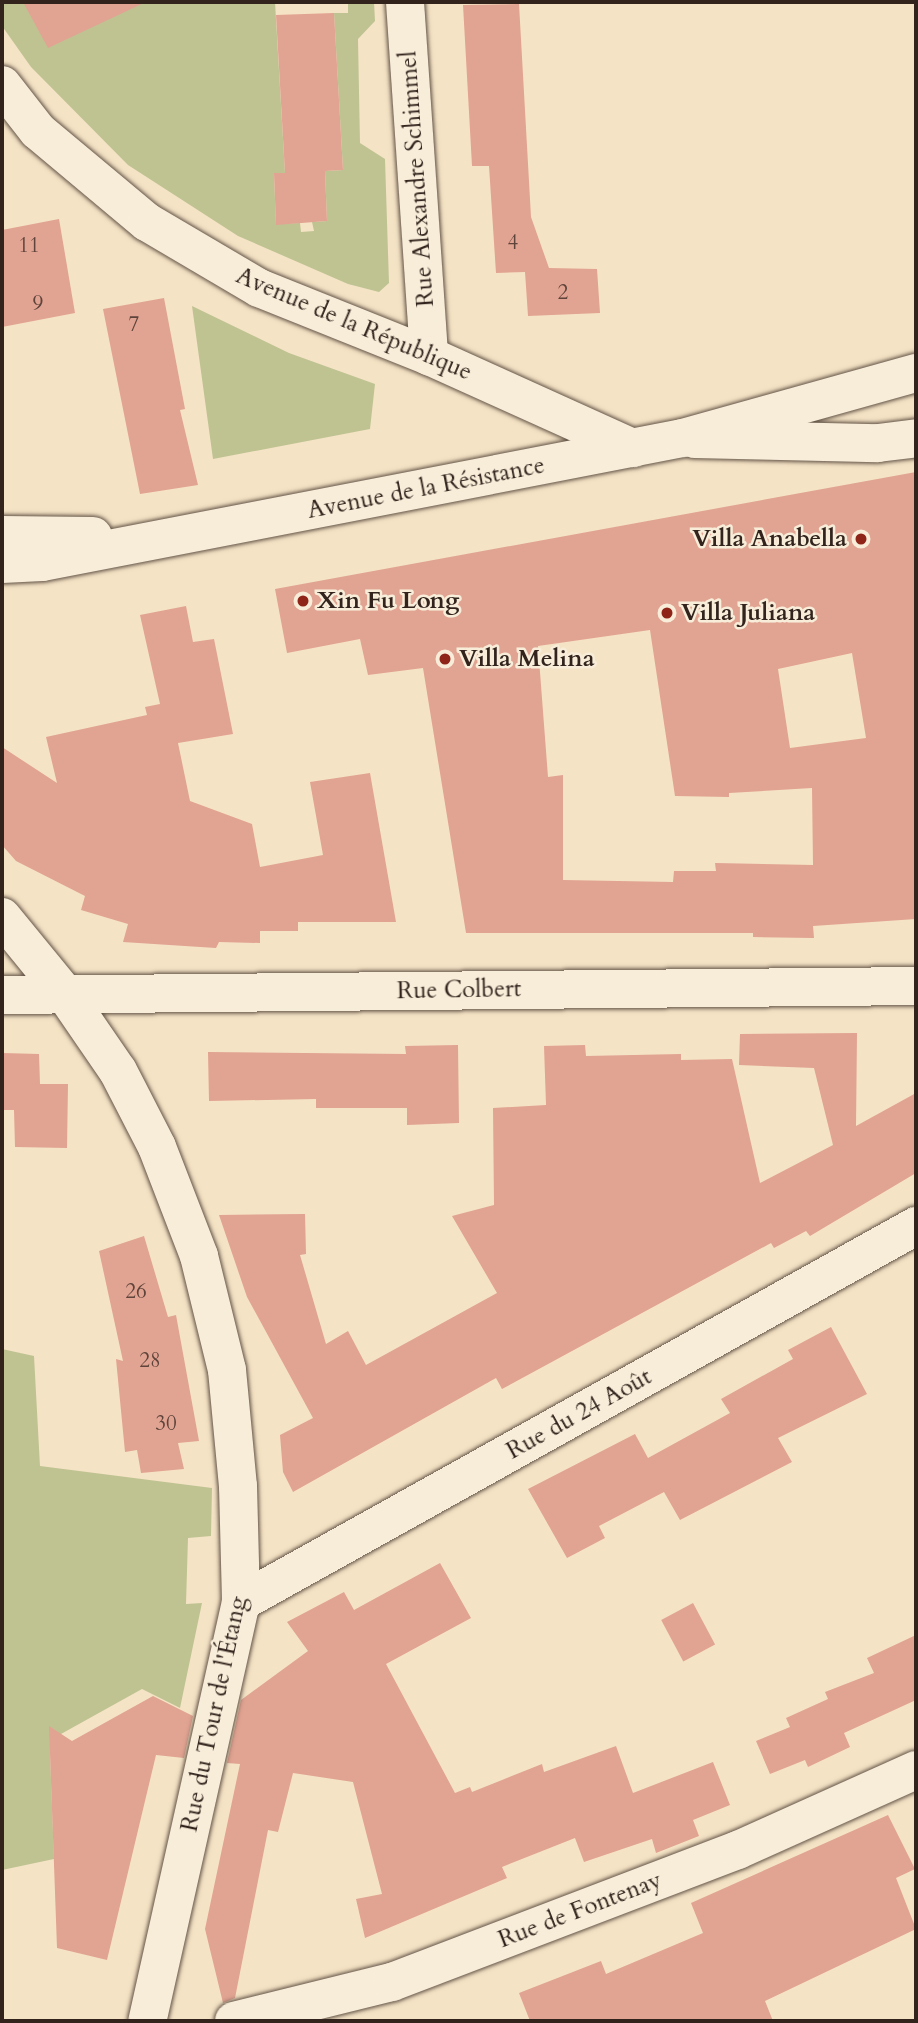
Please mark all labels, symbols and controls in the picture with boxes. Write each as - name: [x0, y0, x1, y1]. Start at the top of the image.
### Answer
- street label: Rue Alexandre Schimmel: [394, 50, 440, 308]
- house number: 4: [508, 230, 518, 256]
- house number: 11: [18, 233, 40, 259]
- street label: Avenue de la République: [232, 261, 476, 387]
- house number: 2: [558, 280, 568, 306]
- house number: 9: [33, 291, 43, 317]
- house number: 7: [129, 312, 139, 338]
- street label: Avenue de la Résistance: [305, 451, 547, 525]
- place label: Villa Anabella: [692, 525, 847, 553]
- marker: Villa Anabella: [853, 531, 869, 547]
- place label: Xin Fu Long: [317, 587, 459, 615]
- marker: Xin Fu Long: [295, 593, 311, 609]
- place label: Villa Juliana: [681, 599, 815, 627]
- marker: Villa Juliana: [659, 605, 675, 621]
- place label: Villa Melina: [459, 645, 595, 673]
- marker: Villa Melina: [437, 651, 453, 667]
- street label: Rue Colbert: [396, 975, 522, 1005]
- house number: 26: [125, 1279, 147, 1305]
- house number: 28: [139, 1348, 161, 1374]
- street label: Rue du 24 Août: [501, 1362, 657, 1466]
- house number: 30: [155, 1411, 177, 1437]
- street label: Rue du Tour de l'Étang: [175, 1594, 253, 1834]
- street label: Rue de Fontenay: [494, 1866, 666, 1954]

